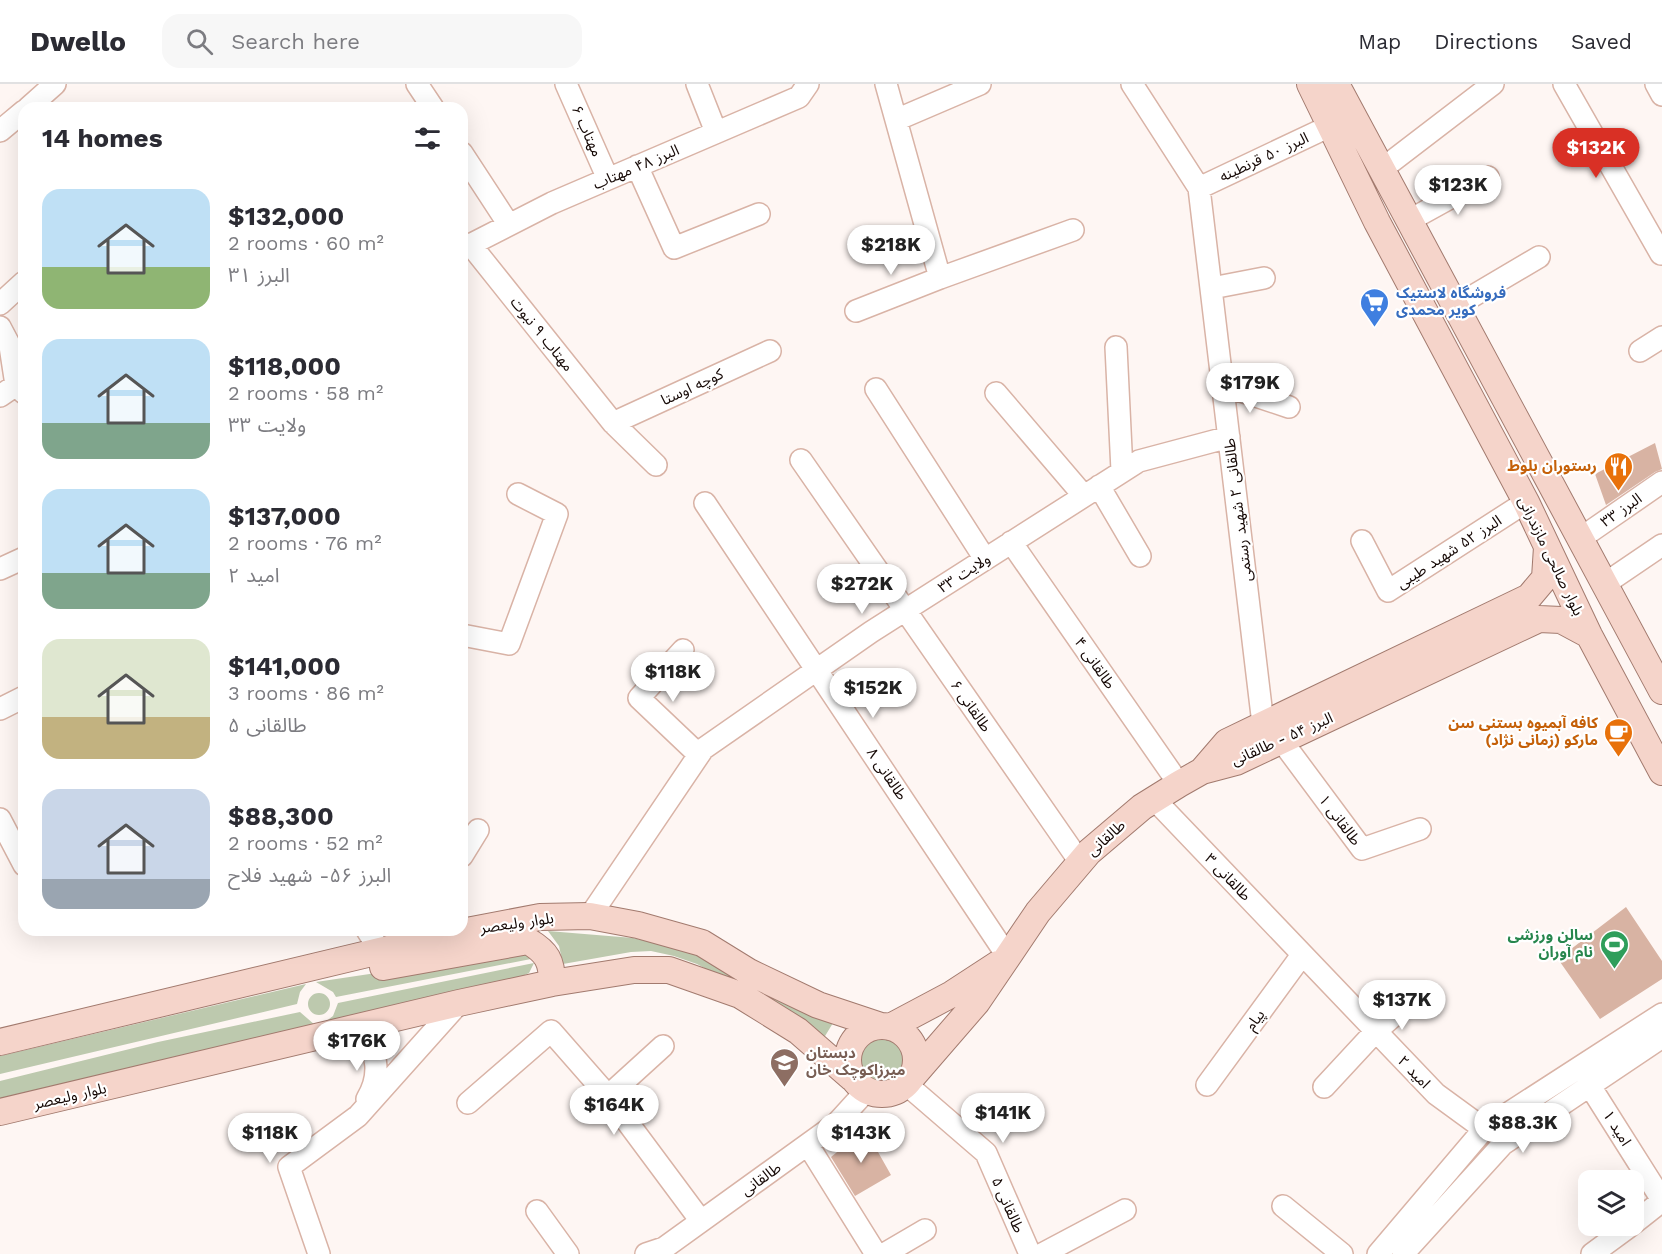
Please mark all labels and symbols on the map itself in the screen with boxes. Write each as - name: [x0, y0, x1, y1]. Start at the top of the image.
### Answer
- street label: مهتاب ۶: [568, 103, 606, 159]
- street label: البرز ۵۰ قرنطینه: [1217, 128, 1311, 186]
- pin: $132K: [1554, 128, 1638, 179]
- street label: البرز ۴۸ مهتاب: [590, 141, 682, 193]
- pin: $123K: [1416, 165, 1500, 216]
- pin: $218K: [849, 225, 933, 276]
- place label: فروشگاه لاستیک کویر محمدی: [1396, 284, 1506, 319]
- supermarket icon: فروشگاه لاستیک کویر محمدی: [1359, 286, 1391, 328]
- street label: مهتاب ۹ نبوت: [507, 293, 577, 375]
- pin: $179K: [1208, 363, 1292, 414]
- street label: کوچه اوستا: [658, 364, 727, 410]
- street label: طالقانی ۲ شهید رستمی: [1220, 437, 1256, 583]
- restaurant icon: رستوران بلوط: [1602, 450, 1634, 492]
- place label: رستوران بلوط: [1507, 457, 1597, 475]
- street label: البرز ۳۳: [1597, 489, 1645, 531]
- street label: بلوار صالحی مازندرانی: [1514, 493, 1588, 619]
- street label: البرز ۵۲ شهید طیبی: [1393, 511, 1505, 593]
- street label: ولایت ٣۳: [935, 549, 993, 597]
- pin: $272K: [820, 564, 904, 615]
- street label: طالقانی ۴: [1071, 634, 1119, 692]
- pin: $118K: [631, 652, 715, 703]
- pin: $152K: [831, 668, 915, 719]
- street label: طالقانی ۶: [947, 677, 995, 735]
- street label: البرز ۵۴ - طالقانی: [1228, 709, 1336, 769]
- place label: کافه آبمیوه بستنی سن مارکو (زمانی نژاد): [1448, 714, 1598, 749]
- cafe icon: کافه آبمیوه بستنی سن مارکو (زمانی نژاد): [1603, 716, 1635, 758]
- street label: طالقانی ۸: [863, 745, 911, 803]
- street label: طالقانی ۱: [1315, 791, 1365, 849]
- street label: طالقانی: [1083, 816, 1129, 860]
- street label: طالقانی ۳: [1201, 850, 1255, 904]
- street label: بلوار ولیعصر: [478, 909, 555, 937]
- place label: سالن ورزشی نام آوران: [1508, 926, 1593, 963]
- sports icon: سالن ورزشی نام آوران: [1598, 928, 1630, 970]
- pin: $137K: [1360, 980, 1444, 1031]
- street label: پیام: [1241, 1006, 1270, 1035]
- pin: $176K: [315, 1021, 399, 1072]
- place label: دبستان میرزاکوچک خان: [806, 1044, 905, 1080]
- school or university icon: دبستان میرزاکوچک خان: [769, 1046, 801, 1088]
- street label: امید ۲: [1394, 1052, 1434, 1092]
- street label: بلوار ولیعصر: [31, 1079, 108, 1113]
- pin: $164K: [572, 1085, 656, 1136]
- pin: $141K: [961, 1093, 1045, 1144]
- pin: $88.3K: [1474, 1103, 1572, 1154]
- street label: امید ۱: [1599, 1107, 1635, 1149]
- pin: $118K: [228, 1113, 312, 1164]
- pin: $143K: [819, 1113, 903, 1164]
- street label: طالقانی: [737, 1158, 785, 1200]
- street label: طالقانی ۵: [988, 1174, 1028, 1236]

